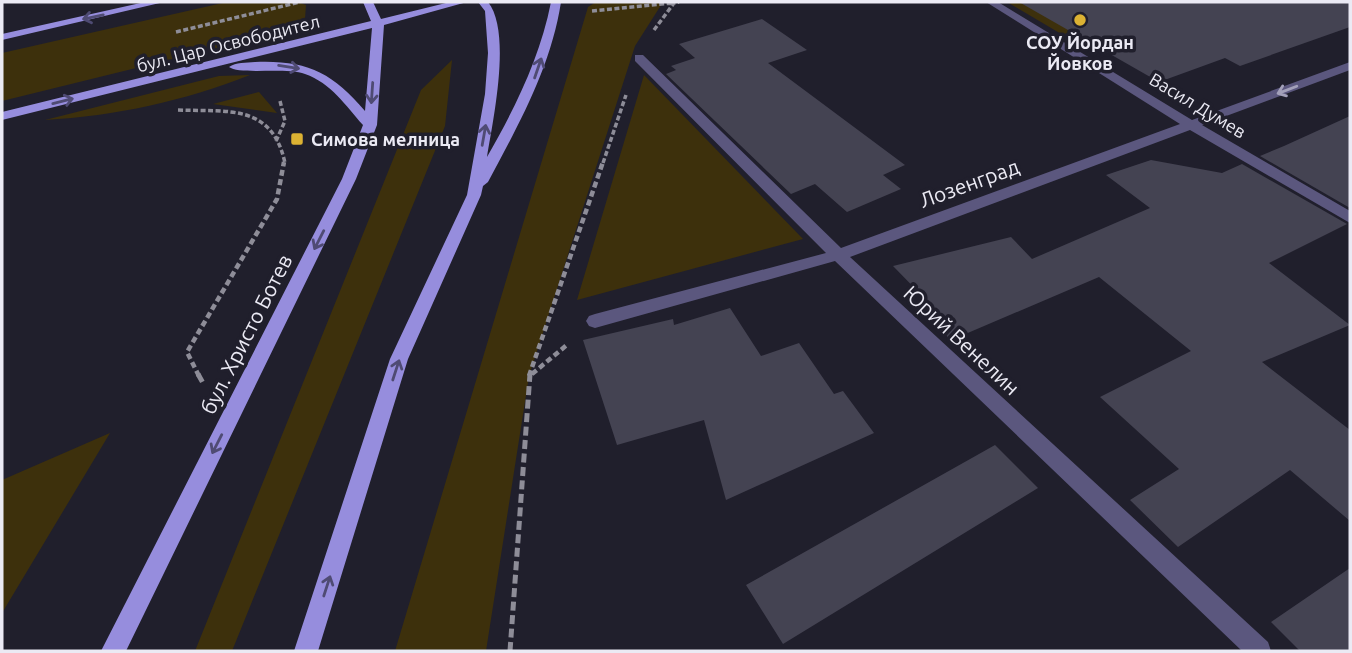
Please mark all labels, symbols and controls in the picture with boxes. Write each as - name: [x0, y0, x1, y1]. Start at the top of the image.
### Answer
- one-way arrow: [82, 10, 105, 24]
- street label: бул. Цар Освободител: [134, 11, 322, 75]
- marker: СОУ Йордан Йовков: [1072, 12, 1088, 28]
- place label: СОУ Йордан Йовков: [1026, 32, 1134, 73]
- one-way arrow: [532, 58, 545, 80]
- one-way arrow: [278, 60, 300, 73]
- street label: Васил Думев: [1146, 68, 1250, 142]
- one-way arrow: [365, 81, 378, 104]
- one-way arrow: [1276, 85, 1298, 97]
- one-way arrow: [52, 94, 74, 107]
- one-way arrow: [478, 124, 491, 147]
- place label: Симова мелница: [311, 129, 460, 149]
- marker: Симова мелница: [289, 131, 305, 147]
- street label: Лозенград: [916, 154, 1022, 212]
- one-way arrow: [311, 229, 325, 250]
- street label: бул. Христо Ботев: [195, 250, 297, 418]
- street label: Юрий Венелин: [899, 280, 1025, 400]
- one-way arrow: [391, 359, 403, 381]
- one-way arrow: [209, 433, 223, 454]
- one-way arrow: [321, 576, 334, 598]

